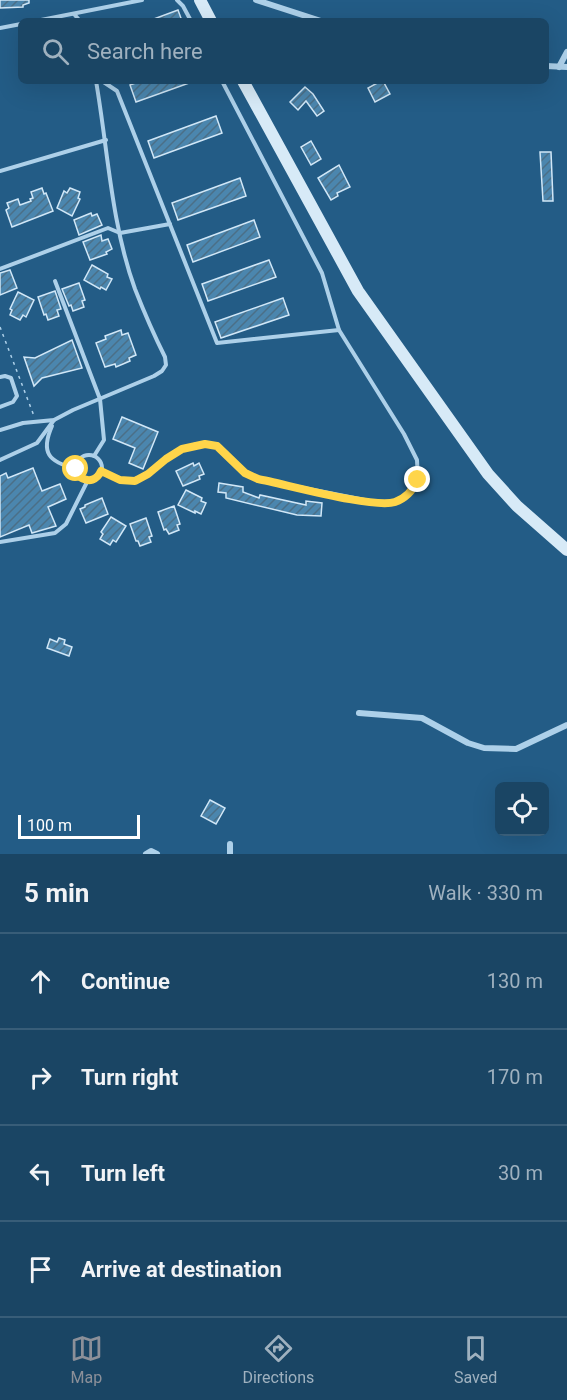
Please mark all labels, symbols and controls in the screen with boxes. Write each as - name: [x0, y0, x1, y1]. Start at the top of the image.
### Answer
- search box: [18, 18, 549, 84]
- icon: search: [39, 35, 72, 68]
- text: Search here: [87, 39, 203, 64]
- route start: [62, 455, 88, 481]
- route end: [404, 466, 430, 492]
- map controls: [495, 782, 549, 836]
- button: locate: [495, 782, 549, 836]
- scale bar: [18, 812, 140, 840]
- text: 100 m: [27, 816, 72, 835]
- text: 5 min: [24, 878, 89, 908]
- text: Walk · 330 m: [428, 881, 543, 905]
- icon: ahead: [24, 965, 57, 998]
- text: Continue: [81, 969, 170, 994]
- text: 130 m: [487, 969, 543, 993]
- icon: right: [24, 1061, 57, 1094]
- text: Turn right: [81, 1065, 178, 1090]
- text: 170 m: [487, 1065, 543, 1089]
- icon: left: [24, 1157, 57, 1190]
- text: Turn left: [81, 1161, 165, 1186]
- text: 30 m: [498, 1161, 543, 1185]
- icon: arrive: [24, 1253, 57, 1286]
- text: Arrive at destination: [81, 1257, 282, 1282]
- tab: Map: [70, 1332, 103, 1387]
- tab: Directions: [242, 1332, 314, 1387]
- tab: Saved: [454, 1332, 497, 1387]

